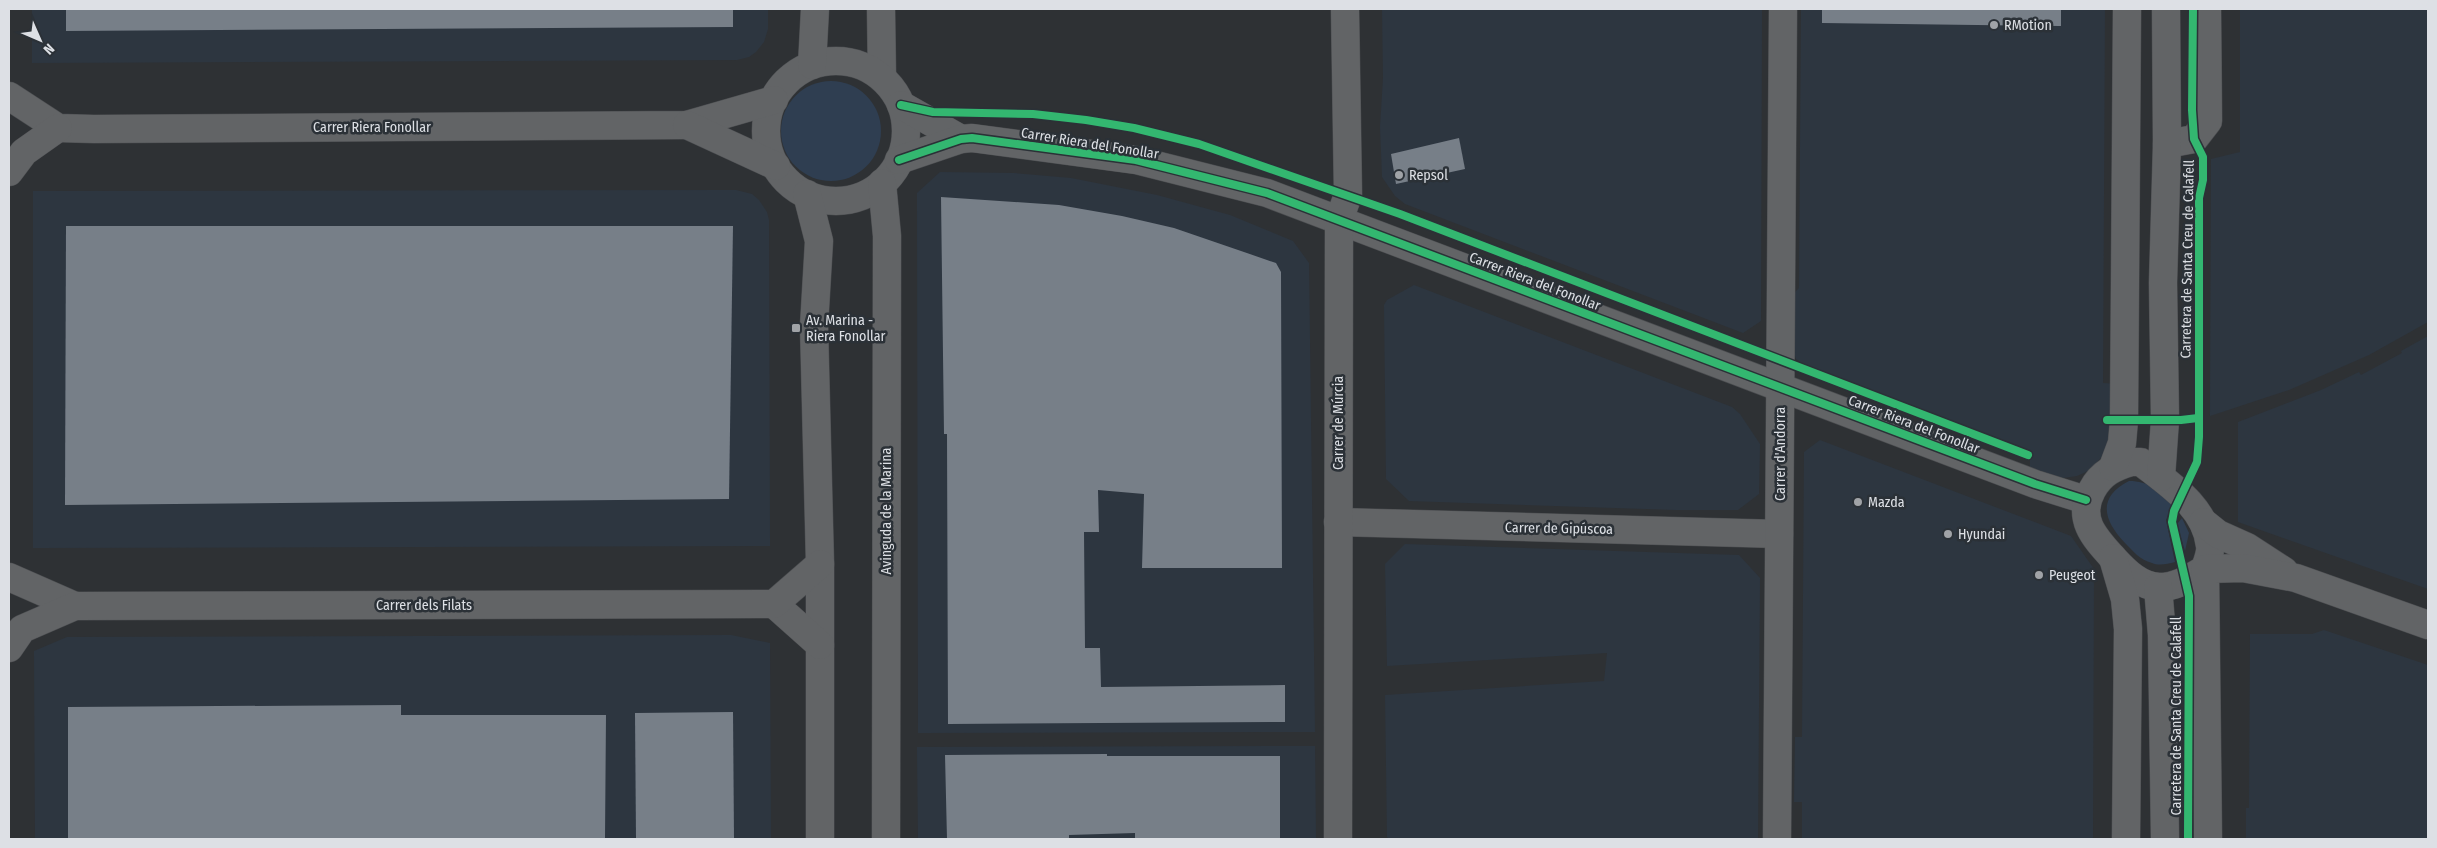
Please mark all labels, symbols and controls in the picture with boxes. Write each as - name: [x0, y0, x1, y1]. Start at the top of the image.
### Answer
- north arrow: [15, 15, 65, 65]
- place label: RMotion: [2004, 17, 2052, 34]
- marker: RMotion: [1988, 19, 2000, 31]
- text: N: [40, 40, 58, 58]
- street label: Carrer Riera Fonollar: [313, 119, 431, 136]
- street label: Carrer Riera del Fonollar: [1020, 124, 1160, 163]
- street label: Carretera de Santa Creu de Calafell: [2177, 159, 2198, 359]
- place label: Repsol: [1409, 167, 1448, 184]
- marker: Repsol: [1393, 169, 1405, 181]
- street label: Carrer Riera del Fonollar: [1467, 249, 1603, 314]
- place label: Av. Marina - Riera Fonollar: [806, 312, 886, 345]
- marker: Av. Marina - Riera Fonollar: [790, 322, 802, 334]
- street label: Carrer de Múrcia: [1330, 376, 1347, 470]
- street label: Carrer Riera del Fonollar: [1846, 392, 1982, 457]
- street label: Carrer d'Andorra: [1772, 407, 1789, 501]
- street label: Avinguda de la Marina: [878, 447, 895, 574]
- place label: Mazda: [1868, 494, 1905, 511]
- marker: Mazda: [1852, 496, 1864, 508]
- street label: Carrer de Gipúscoa: [1505, 519, 1613, 538]
- place label: Hyundai: [1958, 526, 2005, 543]
- marker: Hyundai: [1942, 528, 1954, 540]
- place label: Peugeot: [2049, 567, 2096, 584]
- marker: Peugeot: [2033, 569, 2045, 581]
- street label: Carrer dels Filats: [376, 597, 472, 614]
- street label: Carretera de Santa Creu de Calafell: [2168, 616, 2185, 815]

